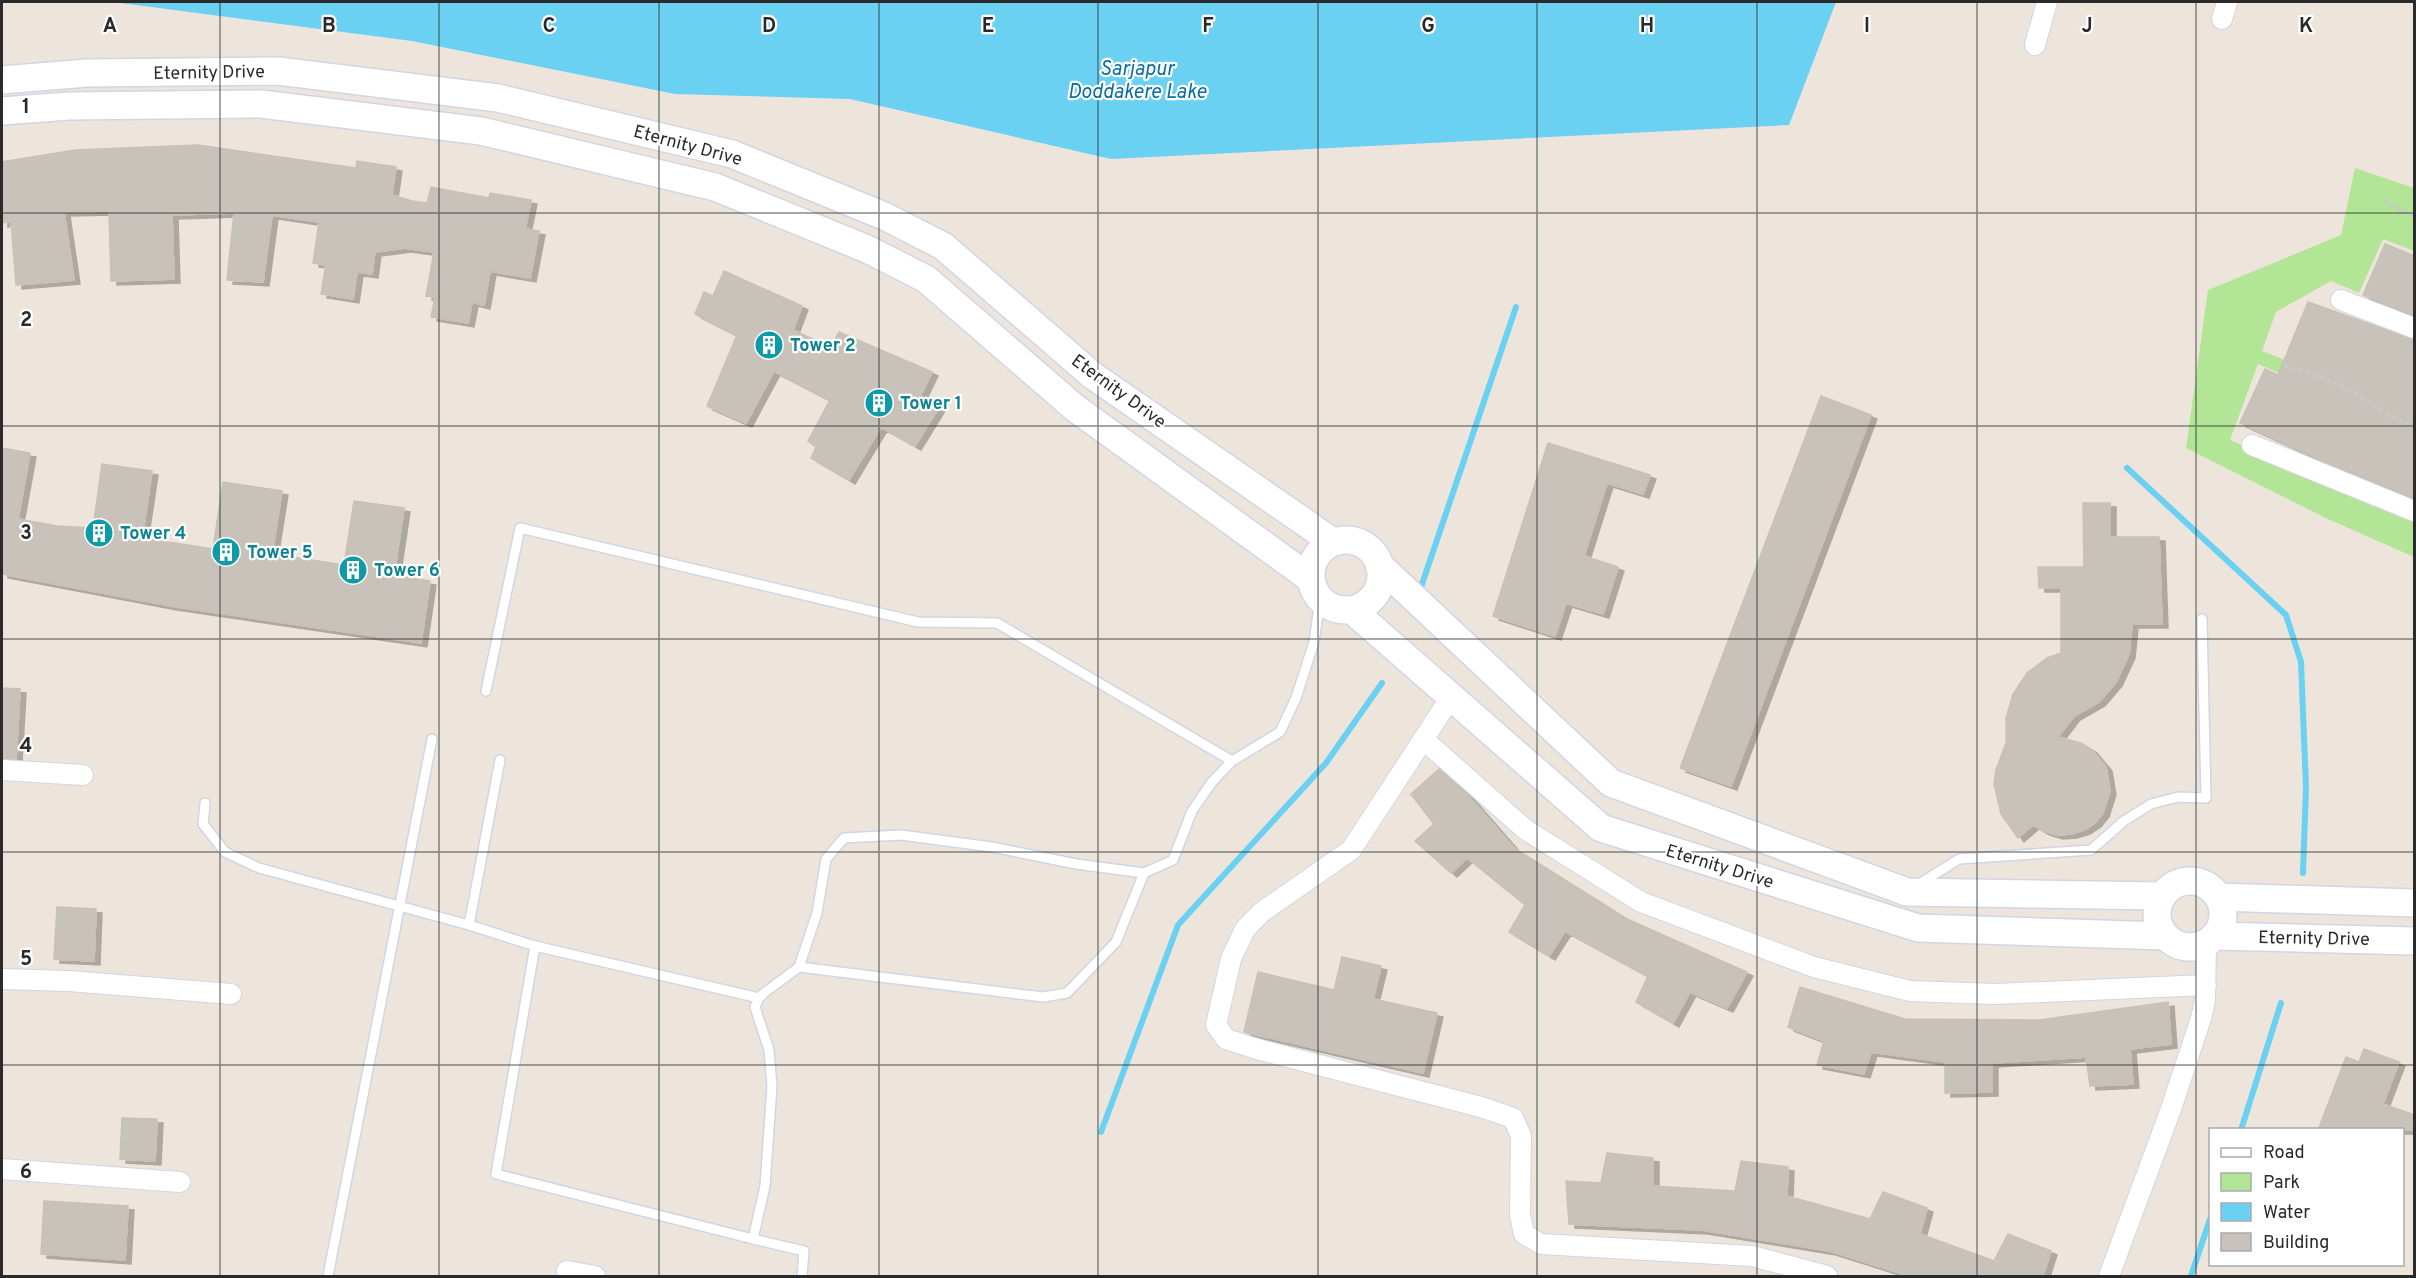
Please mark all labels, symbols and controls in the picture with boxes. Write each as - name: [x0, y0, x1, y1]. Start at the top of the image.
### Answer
- text: A: [103, 14, 117, 40]
- text: B: [322, 14, 336, 40]
- text: C: [543, 14, 555, 40]
- text: D: [762, 14, 776, 40]
- text: E: [982, 14, 994, 40]
- text: F: [1202, 14, 1214, 40]
- text: G: [1421, 14, 1435, 40]
- text: H: [1640, 14, 1654, 40]
- text: I: [1864, 14, 1870, 40]
- text: J: [2081, 14, 2093, 40]
- text: K: [2299, 14, 2313, 40]
- water label: Sarjapur Doddakere Lake: [1068, 57, 1207, 106]
- street label: Eternity Drive: [153, 61, 265, 86]
- text: 1: [22, 95, 30, 121]
- street label: Eternity Drive: [631, 121, 745, 172]
- text: 2: [20, 308, 32, 334]
- building icon: Tower 2: [753, 329, 785, 361]
- place label: Tower 2: [790, 335, 856, 358]
- street label: Eternity Drive: [1066, 350, 1170, 434]
- building icon: Tower 1: [863, 387, 895, 419]
- place label: Tower 1: [900, 393, 962, 416]
- building icon: Tower 4: [83, 517, 115, 549]
- text: 3: [20, 521, 32, 547]
- place label: Tower 4: [120, 523, 186, 546]
- building icon: Tower 5: [210, 536, 242, 568]
- place label: Tower 5: [247, 542, 313, 565]
- building icon: Tower 6: [337, 554, 369, 586]
- place label: Tower 6: [374, 560, 440, 583]
- text: 4: [20, 734, 32, 760]
- street label: Eternity Drive: [1663, 840, 1776, 895]
- street label: Eternity Drive: [2258, 927, 2370, 952]
- text: 5: [20, 947, 32, 973]
- legend: [2209, 1128, 2404, 1266]
- text: Road: [2263, 1142, 2305, 1165]
- text: 6: [20, 1160, 32, 1186]
- text: Park: [2263, 1172, 2300, 1195]
- text: Water: [2263, 1202, 2310, 1225]
- text: Building: [2263, 1232, 2329, 1255]

